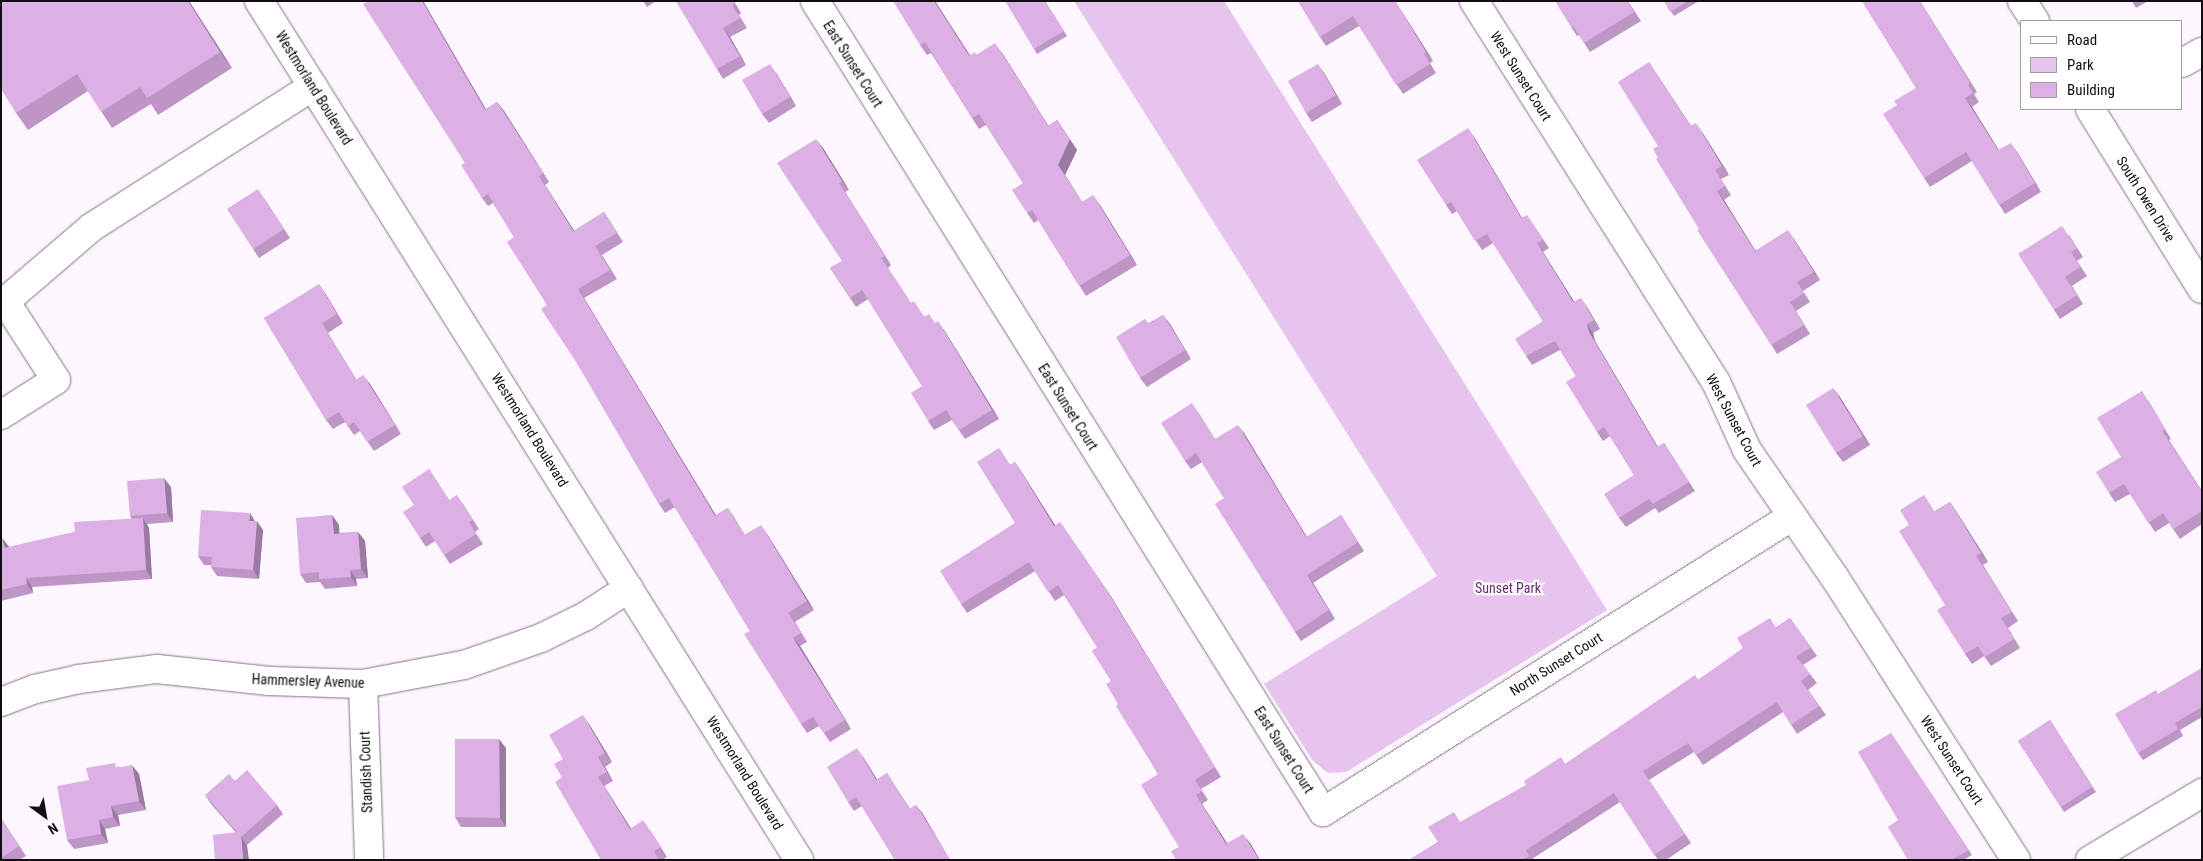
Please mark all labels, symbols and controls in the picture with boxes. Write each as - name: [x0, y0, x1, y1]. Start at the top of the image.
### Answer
- street label: East Sunset Court: [820, 18, 886, 110]
- legend: [2020, 20, 2183, 110]
- street label: Westmorland Boulevard: [272, 28, 356, 148]
- street label: West Sunset Court: [1487, 28, 1555, 124]
- text: Road: [2067, 31, 2097, 49]
- text: Park: [2067, 56, 2094, 74]
- text: Building: [2067, 81, 2115, 99]
- street label: South Owen Drive: [2113, 153, 2179, 245]
- street label: East Sunset Court: [1035, 361, 1101, 453]
- street label: Westmorland Boulevard: [488, 370, 572, 490]
- street label: West Sunset Court: [1703, 371, 1765, 469]
- park label: Sunset Park: [1475, 580, 1541, 596]
- street label: North Sunset Court: [1507, 629, 1605, 699]
- street label: Hammersley Avenue: [251, 671, 365, 691]
- street label: East Sunset Court: [1251, 704, 1317, 796]
- street label: Westmorland Boulevard: [703, 713, 787, 833]
- street label: West Sunset Court: [1917, 713, 1987, 807]
- street label: Standish Court: [356, 731, 376, 813]
- north arrow: [20, 791, 70, 841]
- text: N: [45, 820, 61, 838]

